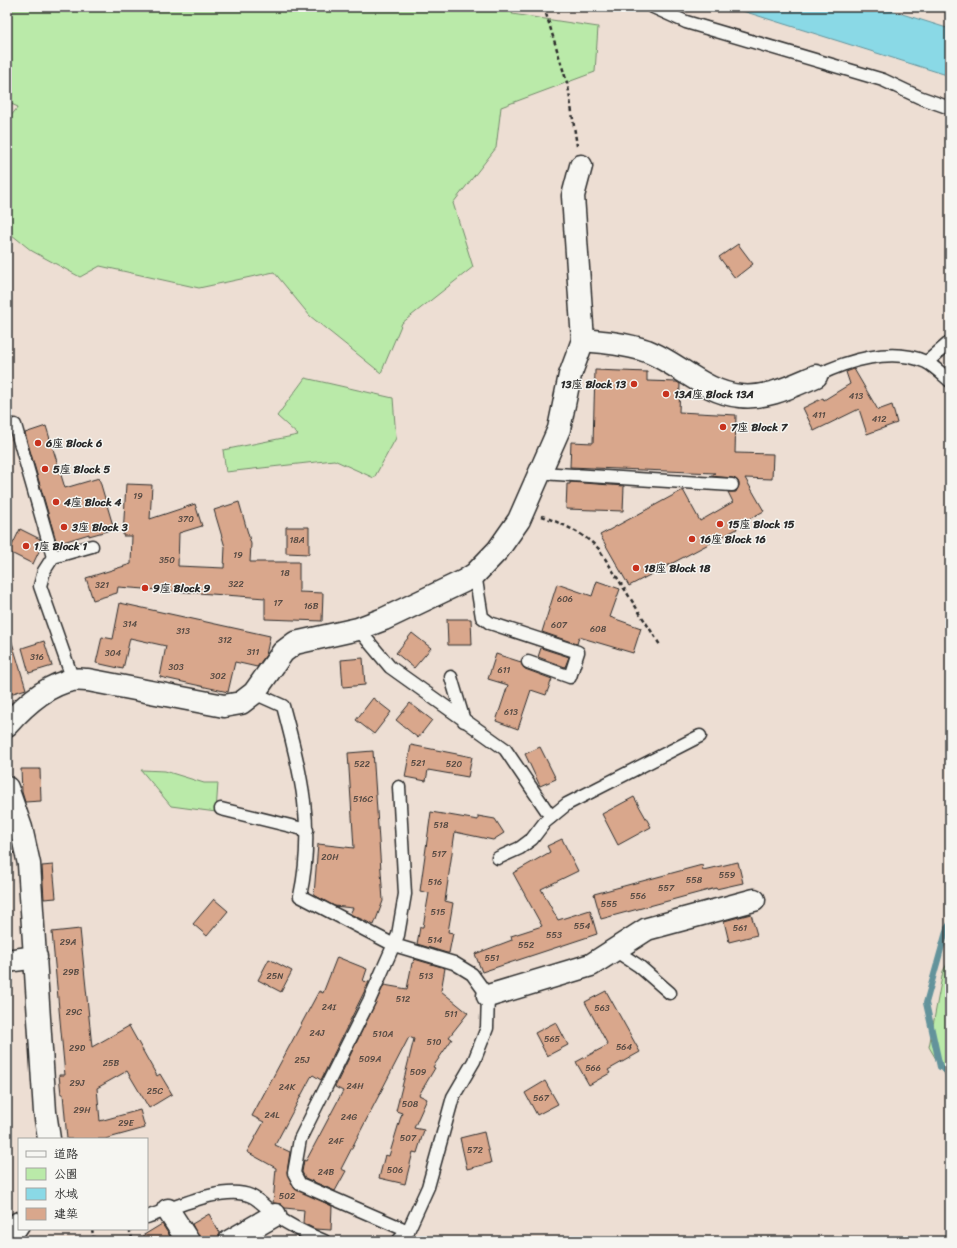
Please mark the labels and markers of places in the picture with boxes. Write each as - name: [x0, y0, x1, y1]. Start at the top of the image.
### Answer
- place label: 13座 Block 13: [561, 375, 627, 394]
- marker: 13座 Block 13: [629, 379, 639, 389]
- place label: 13A座 Block 13A: [674, 385, 754, 404]
- marker: 13A座 Block 13A: [661, 389, 671, 399]
- place label: 7座 Block 7: [731, 418, 789, 437]
- marker: 7座 Block 7: [718, 422, 728, 432]
- place label: 6座 Block 6: [45, 434, 102, 453]
- marker: 6座 Block 6: [33, 438, 43, 448]
- place label: 5座 Block 5: [53, 460, 110, 479]
- marker: 5座 Block 5: [40, 464, 50, 474]
- place label: 4座 Block 4: [63, 493, 122, 512]
- marker: 4座 Block 4: [51, 497, 61, 507]
- place label: 15座 Block 15: [728, 515, 795, 534]
- place label: 3座 Block 3: [71, 518, 129, 537]
- marker: 15座 Block 15: [715, 519, 725, 529]
- marker: 3座 Block 3: [59, 522, 69, 532]
- place label: 16座 Block 16: [700, 530, 766, 549]
- marker: 16座 Block 16: [687, 534, 697, 544]
- place label: 1座 Block 1: [34, 537, 87, 556]
- marker: 1座 Block 1: [21, 541, 31, 551]
- place label: 18座 Block 18: [644, 559, 711, 578]
- marker: 18座 Block 18: [631, 563, 641, 573]
- place label: 9座 Block 9: [153, 579, 210, 598]
- marker: 9座 Block 9: [140, 583, 150, 593]

